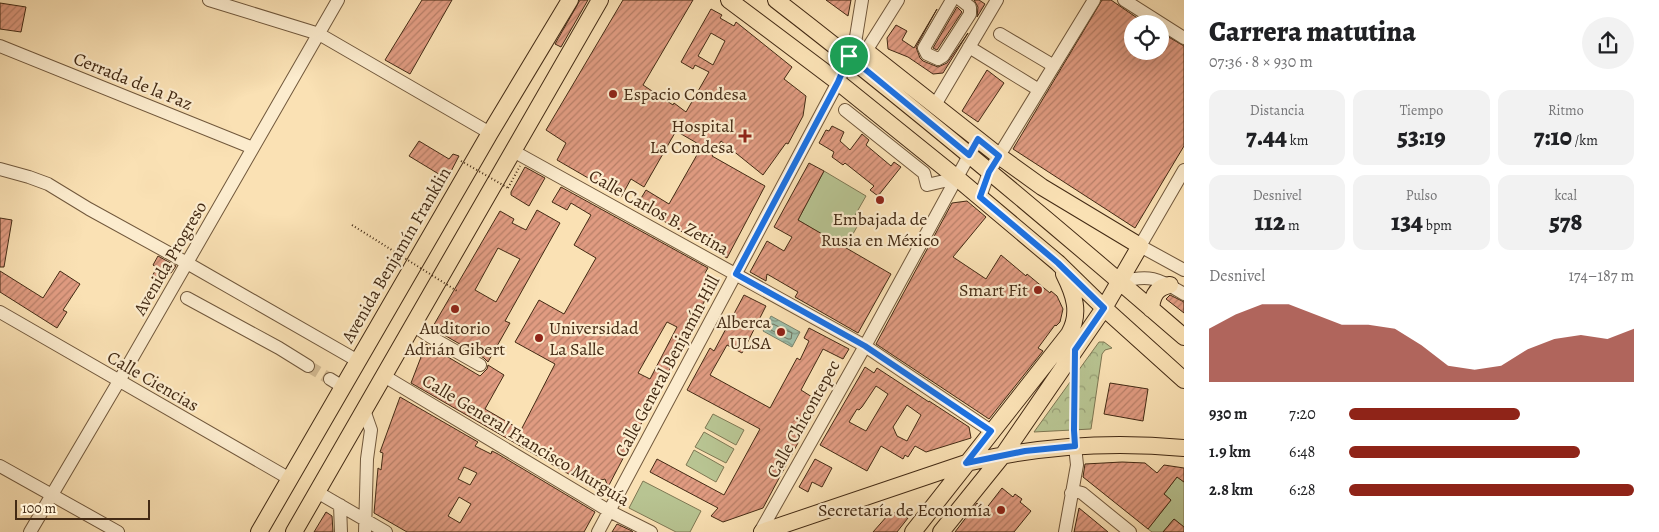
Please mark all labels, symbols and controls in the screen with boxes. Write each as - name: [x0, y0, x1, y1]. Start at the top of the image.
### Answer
- text: Carrera matutina: [1209, 13, 1416, 51]
- map controls: [1124, 15, 1169, 60]
- button: locate: [1124, 15, 1169, 60]
- button: share: [1582, 17, 1634, 69]
- pin: [828, 35, 870, 77]
- icon: arrive: [835, 42, 863, 70]
- street label: Cerrada de la Paz: [70, 46, 196, 116]
- text: 07:36 · 8 × 930 m: [1209, 51, 1313, 73]
- place label: Espacio Condesa: [623, 82, 748, 106]
- marker: Espacio Condesa: [607, 88, 619, 100]
- text: Distancia: [1250, 101, 1304, 120]
- text: Tiempo: [1400, 101, 1443, 120]
- text: Ritmo: [1548, 101, 1584, 120]
- place label: Hospital La Condesa: [650, 114, 735, 159]
- text: 7.44: [1246, 120, 1287, 154]
- text: 53:19: [1397, 120, 1446, 154]
- text: 7:10: [1534, 120, 1572, 154]
- marker: Hospital La Condesa: [738, 129, 752, 143]
- text: km: [1287, 131, 1308, 150]
- text: /km: [1572, 131, 1598, 150]
- street label: Avenida Benjamín Franklin: [335, 163, 456, 348]
- street label: Calle Carlos B. Zetina: [585, 164, 734, 261]
- text: Desnivel: [1253, 186, 1302, 205]
- text: Pulso: [1406, 186, 1437, 205]
- text: kcal: [1555, 186, 1577, 205]
- marker: Embajada de Rusia en México: [874, 194, 886, 206]
- street label: Avenida Progreso: [127, 197, 212, 320]
- text: 112: [1255, 205, 1285, 239]
- text: 134: [1391, 205, 1423, 239]
- text: 578: [1549, 205, 1582, 239]
- place label: Embajada de Rusia en México: [821, 207, 939, 252]
- text: m: [1285, 216, 1300, 235]
- text: bpm: [1423, 216, 1452, 235]
- text: Desnivel: [1209, 265, 1265, 287]
- text: 174–187 m: [1568, 265, 1634, 287]
- street label: Calle General Benjamín Hill: [609, 270, 725, 461]
- place label: Smart Fit: [959, 278, 1028, 302]
- marker: Smart Fit: [1032, 284, 1044, 296]
- marker: Auditorio Adrián Gibert: [449, 303, 461, 315]
- place label: Alberca ULSA: [716, 310, 772, 355]
- place label: Auditorio Adrián Gibert: [404, 316, 505, 361]
- place label: Universidad La Salle: [549, 316, 639, 361]
- marker: Alberca ULSA: [775, 326, 787, 338]
- marker: Universidad La Salle: [533, 332, 545, 344]
- street label: Calle Ciencias: [103, 345, 203, 417]
- street label: Calle Chicontepec: [761, 356, 845, 482]
- street label: Calle General Francisco Murguía: [418, 368, 635, 512]
- text: 930 m: [1209, 403, 1248, 425]
- text: 7:20: [1289, 403, 1316, 425]
- text: 1.9 km: [1209, 441, 1251, 463]
- text: 6:48: [1289, 441, 1315, 463]
- text: 2.8 km: [1209, 479, 1253, 501]
- text: 6:28: [1289, 479, 1316, 501]
- scale bar: [15, 497, 150, 520]
- place label: Secretaría de Economía: [818, 498, 992, 522]
- text: 100 m: [22, 499, 56, 518]
- marker: Secretaría de Economía: [995, 504, 1007, 516]

